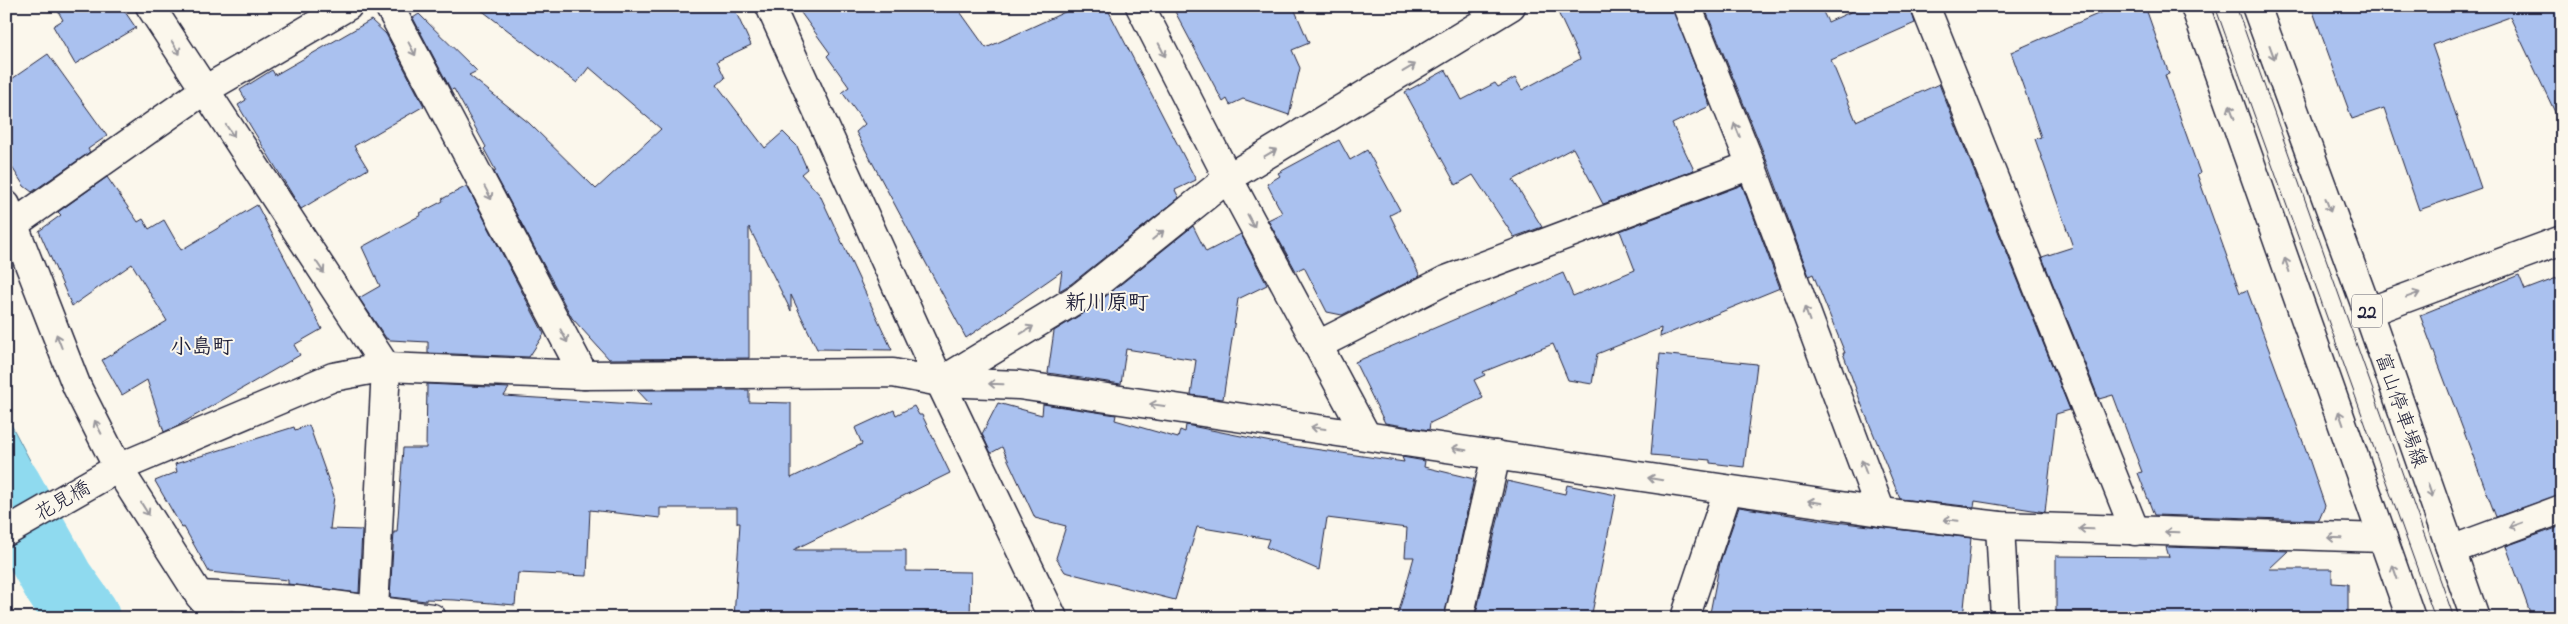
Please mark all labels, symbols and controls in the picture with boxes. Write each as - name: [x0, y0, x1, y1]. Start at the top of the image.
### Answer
- one-way arrow: [172, 40, 182, 54]
- one-way arrow: [407, 42, 417, 56]
- one-way arrow: [1158, 42, 1168, 57]
- one-way arrow: [2268, 44, 2277, 59]
- one-way arrow: [1401, 63, 1415, 73]
- one-way arrow: [2227, 105, 2236, 120]
- one-way arrow: [1732, 123, 1741, 138]
- one-way arrow: [225, 124, 235, 138]
- one-way arrow: [1262, 147, 1276, 157]
- one-way arrow: [484, 185, 493, 200]
- one-way arrow: [2324, 197, 2333, 212]
- one-way arrow: [1247, 213, 1256, 228]
- one-way arrow: [1151, 229, 1164, 240]
- one-way arrow: [2282, 258, 2291, 274]
- one-way arrow: [315, 259, 325, 273]
- district label: 新川原町: [1065, 289, 1149, 319]
- one-way arrow: [2405, 290, 2421, 299]
- road number: 22: [2352, 294, 2382, 328]
- one-way arrow: [1802, 307, 1811, 323]
- one-way arrow: [1019, 324, 1033, 334]
- one-way arrow: [559, 329, 569, 344]
- district label: 小島町: [171, 333, 234, 363]
- one-way arrow: [54, 334, 63, 349]
- street label: 富山停車場線: [2366, 349, 2433, 472]
- one-way arrow: [988, 380, 1004, 389]
- one-way arrow: [1149, 400, 1165, 410]
- one-way arrow: [2336, 411, 2345, 427]
- one-way arrow: [93, 420, 102, 435]
- one-way arrow: [1310, 423, 1326, 433]
- one-way arrow: [1452, 444, 1468, 454]
- one-way arrow: [1859, 459, 1868, 475]
- one-way arrow: [1647, 473, 1663, 483]
- street label: 花見橋: [30, 475, 96, 530]
- one-way arrow: [2426, 481, 2435, 497]
- one-way arrow: [1808, 497, 1824, 507]
- one-way arrow: [140, 501, 150, 515]
- one-way arrow: [1943, 515, 1959, 525]
- one-way arrow: [2509, 521, 2524, 530]
- one-way arrow: [2079, 524, 2095, 534]
- one-way arrow: [2165, 527, 2181, 537]
- one-way arrow: [2327, 533, 2343, 543]
- one-way arrow: [2390, 564, 2399, 580]

